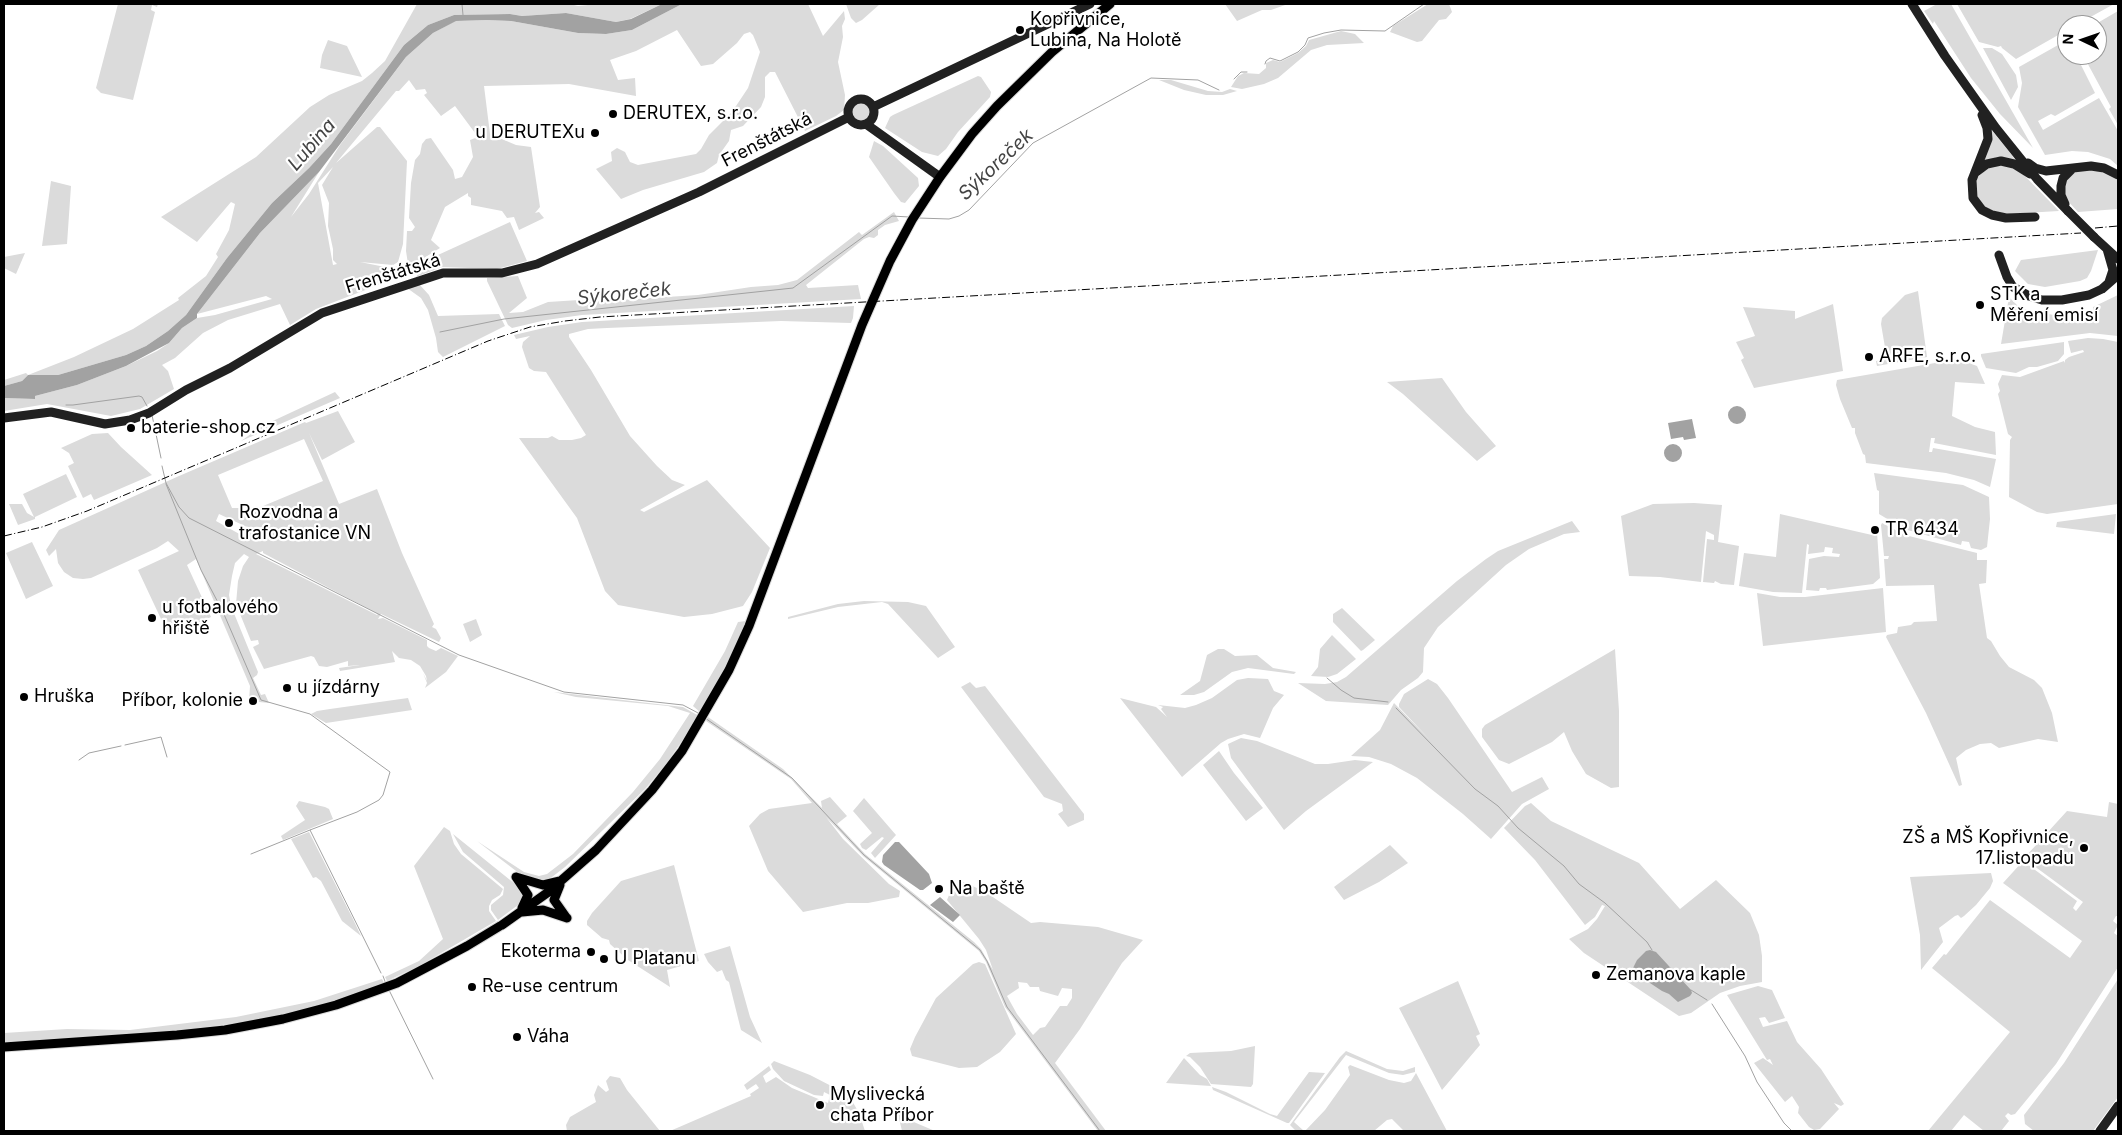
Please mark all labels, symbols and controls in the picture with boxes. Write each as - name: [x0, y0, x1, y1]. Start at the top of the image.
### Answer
- place label: Kopřivnice, Lubina, Na Holotě: [1030, 9, 1181, 52]
- north arrow: [2057, 15, 2107, 65]
- marker: Kopřivnice, Lubina, Na Holotě: [1014, 24, 1026, 36]
- text: N: [2059, 33, 2076, 45]
- place label: DERUTEX, s.r.o.: [623, 103, 758, 125]
- marker: DERUTEX, s.r.o.: [607, 108, 619, 120]
- street label: Frenštátská: [718, 108, 816, 172]
- water label: Lubina: [283, 114, 341, 176]
- place label: u DERUTEXu: [475, 122, 585, 144]
- water label: Sýkoreček: [954, 124, 1038, 206]
- marker: u DERUTEXu: [589, 127, 601, 139]
- street label: Frenštátská: [343, 249, 443, 299]
- water label: Sýkoreček: [576, 278, 672, 310]
- place label: STK a Měření emisí: [1990, 284, 2098, 326]
- marker: STK a Měření emisí: [1974, 299, 1986, 311]
- place label: ARFE, s.r.o.: [1879, 346, 1976, 368]
- marker: ARFE, s.r.o.: [1863, 351, 1875, 363]
- place label: baterie-shop.cz: [141, 417, 276, 439]
- marker: baterie-shop.cz: [125, 422, 137, 434]
- place label: Rozvodna a trafostanice VN: [239, 502, 371, 544]
- marker: Rozvodna a trafostanice VN: [223, 517, 235, 529]
- place label: TR 6434: [1885, 519, 1959, 541]
- marker: TR 6434: [1869, 524, 1881, 536]
- place label: u fotbalového hřiště: [162, 597, 278, 640]
- marker: u fotbalového hřiště: [146, 612, 158, 624]
- place label: u jízdárny: [297, 677, 380, 699]
- marker: u jízdárny: [281, 682, 293, 694]
- place label: Hruška: [34, 686, 94, 708]
- place label: Příbor, kolonie: [121, 690, 243, 712]
- marker: Hruška: [18, 691, 30, 703]
- marker: Příbor, kolonie: [247, 695, 259, 707]
- place label: ZŠ a MŠ Kopřivnice, 17.listopadu: [1902, 827, 2074, 870]
- marker: ZŠ a MŠ Kopřivnice, 17.listopadu: [2078, 842, 2090, 854]
- place label: Na baště: [949, 878, 1025, 900]
- marker: Na baště: [933, 883, 945, 895]
- place label: Ekoterma: [501, 941, 581, 963]
- marker: Ekoterma: [585, 946, 597, 958]
- place label: U Platanu: [614, 948, 696, 970]
- marker: U Platanu: [598, 953, 610, 965]
- place label: Zemanova kaple: [1606, 964, 1746, 986]
- marker: Zemanova kaple: [1590, 969, 1602, 981]
- place label: Re-use centrum: [482, 976, 618, 998]
- marker: Re-use centrum: [466, 981, 478, 993]
- place label: Váha: [527, 1026, 569, 1048]
- marker: Váha: [511, 1031, 523, 1043]
- place label: Myslivecká chata Příbor: [830, 1084, 934, 1126]
- marker: Myslivecká chata Příbor: [814, 1099, 826, 1111]

